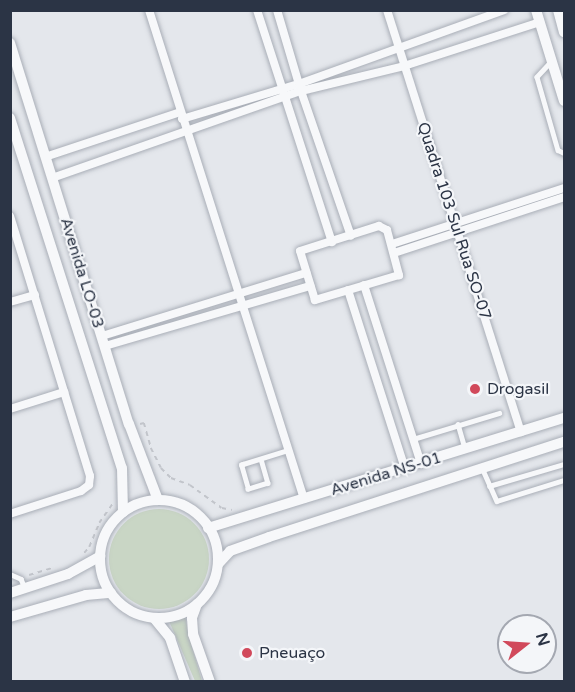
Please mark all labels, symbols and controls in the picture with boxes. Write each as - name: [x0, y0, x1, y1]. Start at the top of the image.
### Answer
- street label: Quadra 103 Sul Rua SO-07: [413, 120, 495, 322]
- street label: Avenida LO-03: [56, 215, 108, 331]
- place label: Drogasil: [487, 379, 549, 399]
- marker: Drogasil: [468, 382, 482, 396]
- street label: Avenida NS-01: [328, 448, 444, 500]
- north arrow: [497, 614, 557, 674]
- text: N: [531, 630, 554, 648]
- place label: Pneuaço: [259, 643, 325, 663]
- marker: Pneuaço: [240, 646, 254, 660]

